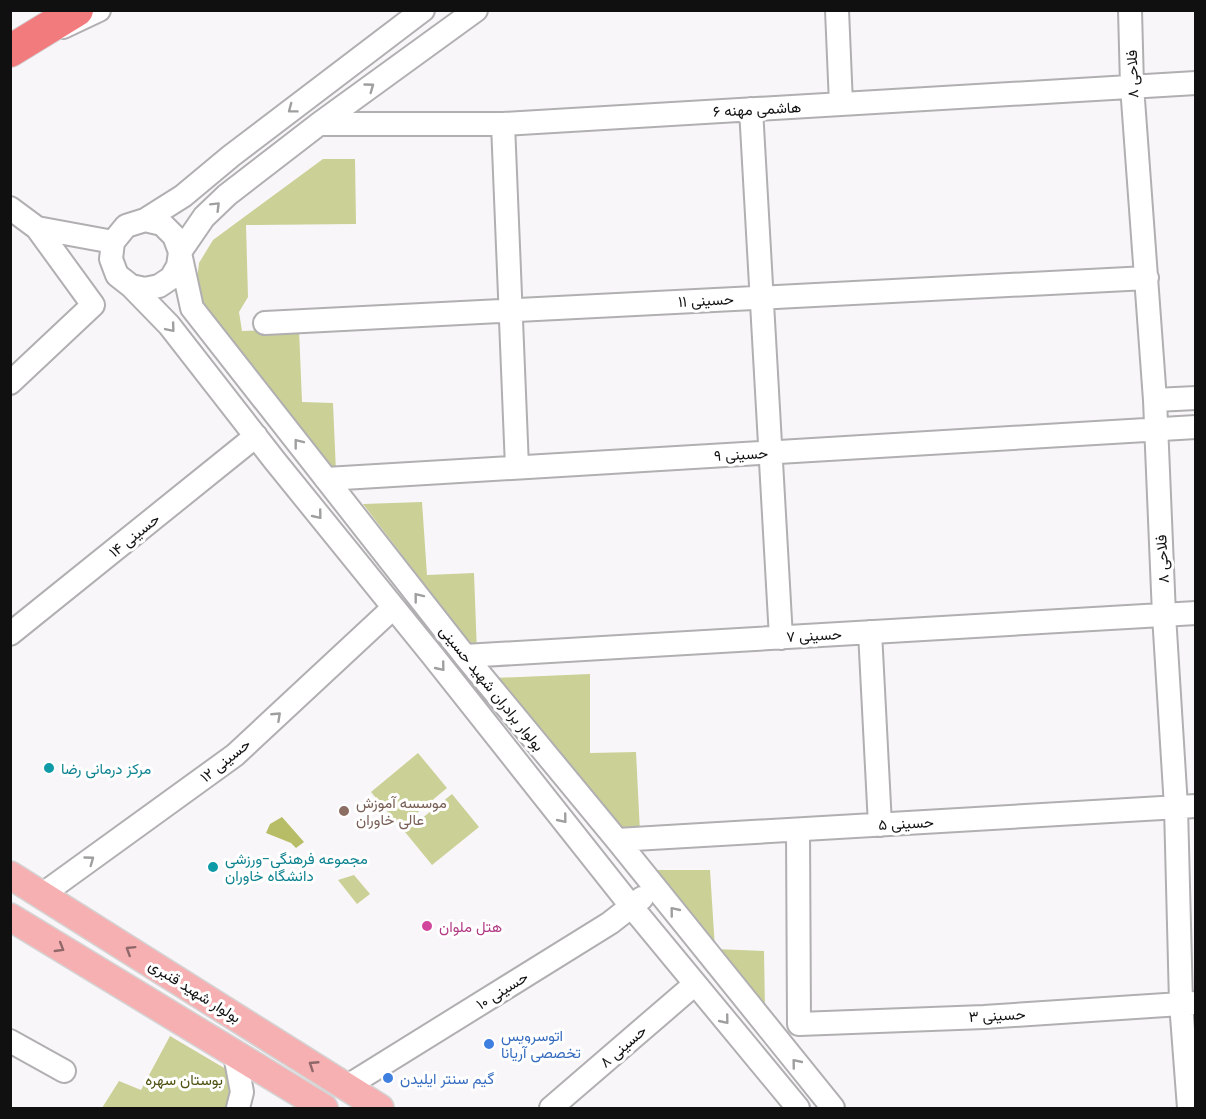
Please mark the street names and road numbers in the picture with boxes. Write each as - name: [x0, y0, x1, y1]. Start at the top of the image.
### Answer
- street label: فلاحی ۸: [1121, 49, 1143, 99]
- street label: هاشمی مهنه ۶: [712, 96, 802, 122]
- street label: حسینی ۱۱: [678, 288, 734, 312]
- street label: حسینی ۹: [713, 442, 769, 466]
- street label: حسینی ۱۴: [104, 508, 164, 562]
- street label: فلاحی ۸: [1150, 534, 1174, 584]
- street label: بولوار برادران شهید حسینی: [435, 621, 549, 755]
- street label: حسینی ۷: [786, 623, 842, 647]
- street label: حسینی ۱۲: [195, 733, 255, 787]
- street label: حسینی ۵: [878, 811, 934, 835]
- street label: بولوار شهید قنبری: [145, 954, 245, 1028]
- street label: حسینی ۱۰: [472, 966, 532, 1014]
- street label: حسینی ۳: [968, 1003, 1026, 1027]
- street label: حسینی ۸: [595, 1020, 651, 1072]

